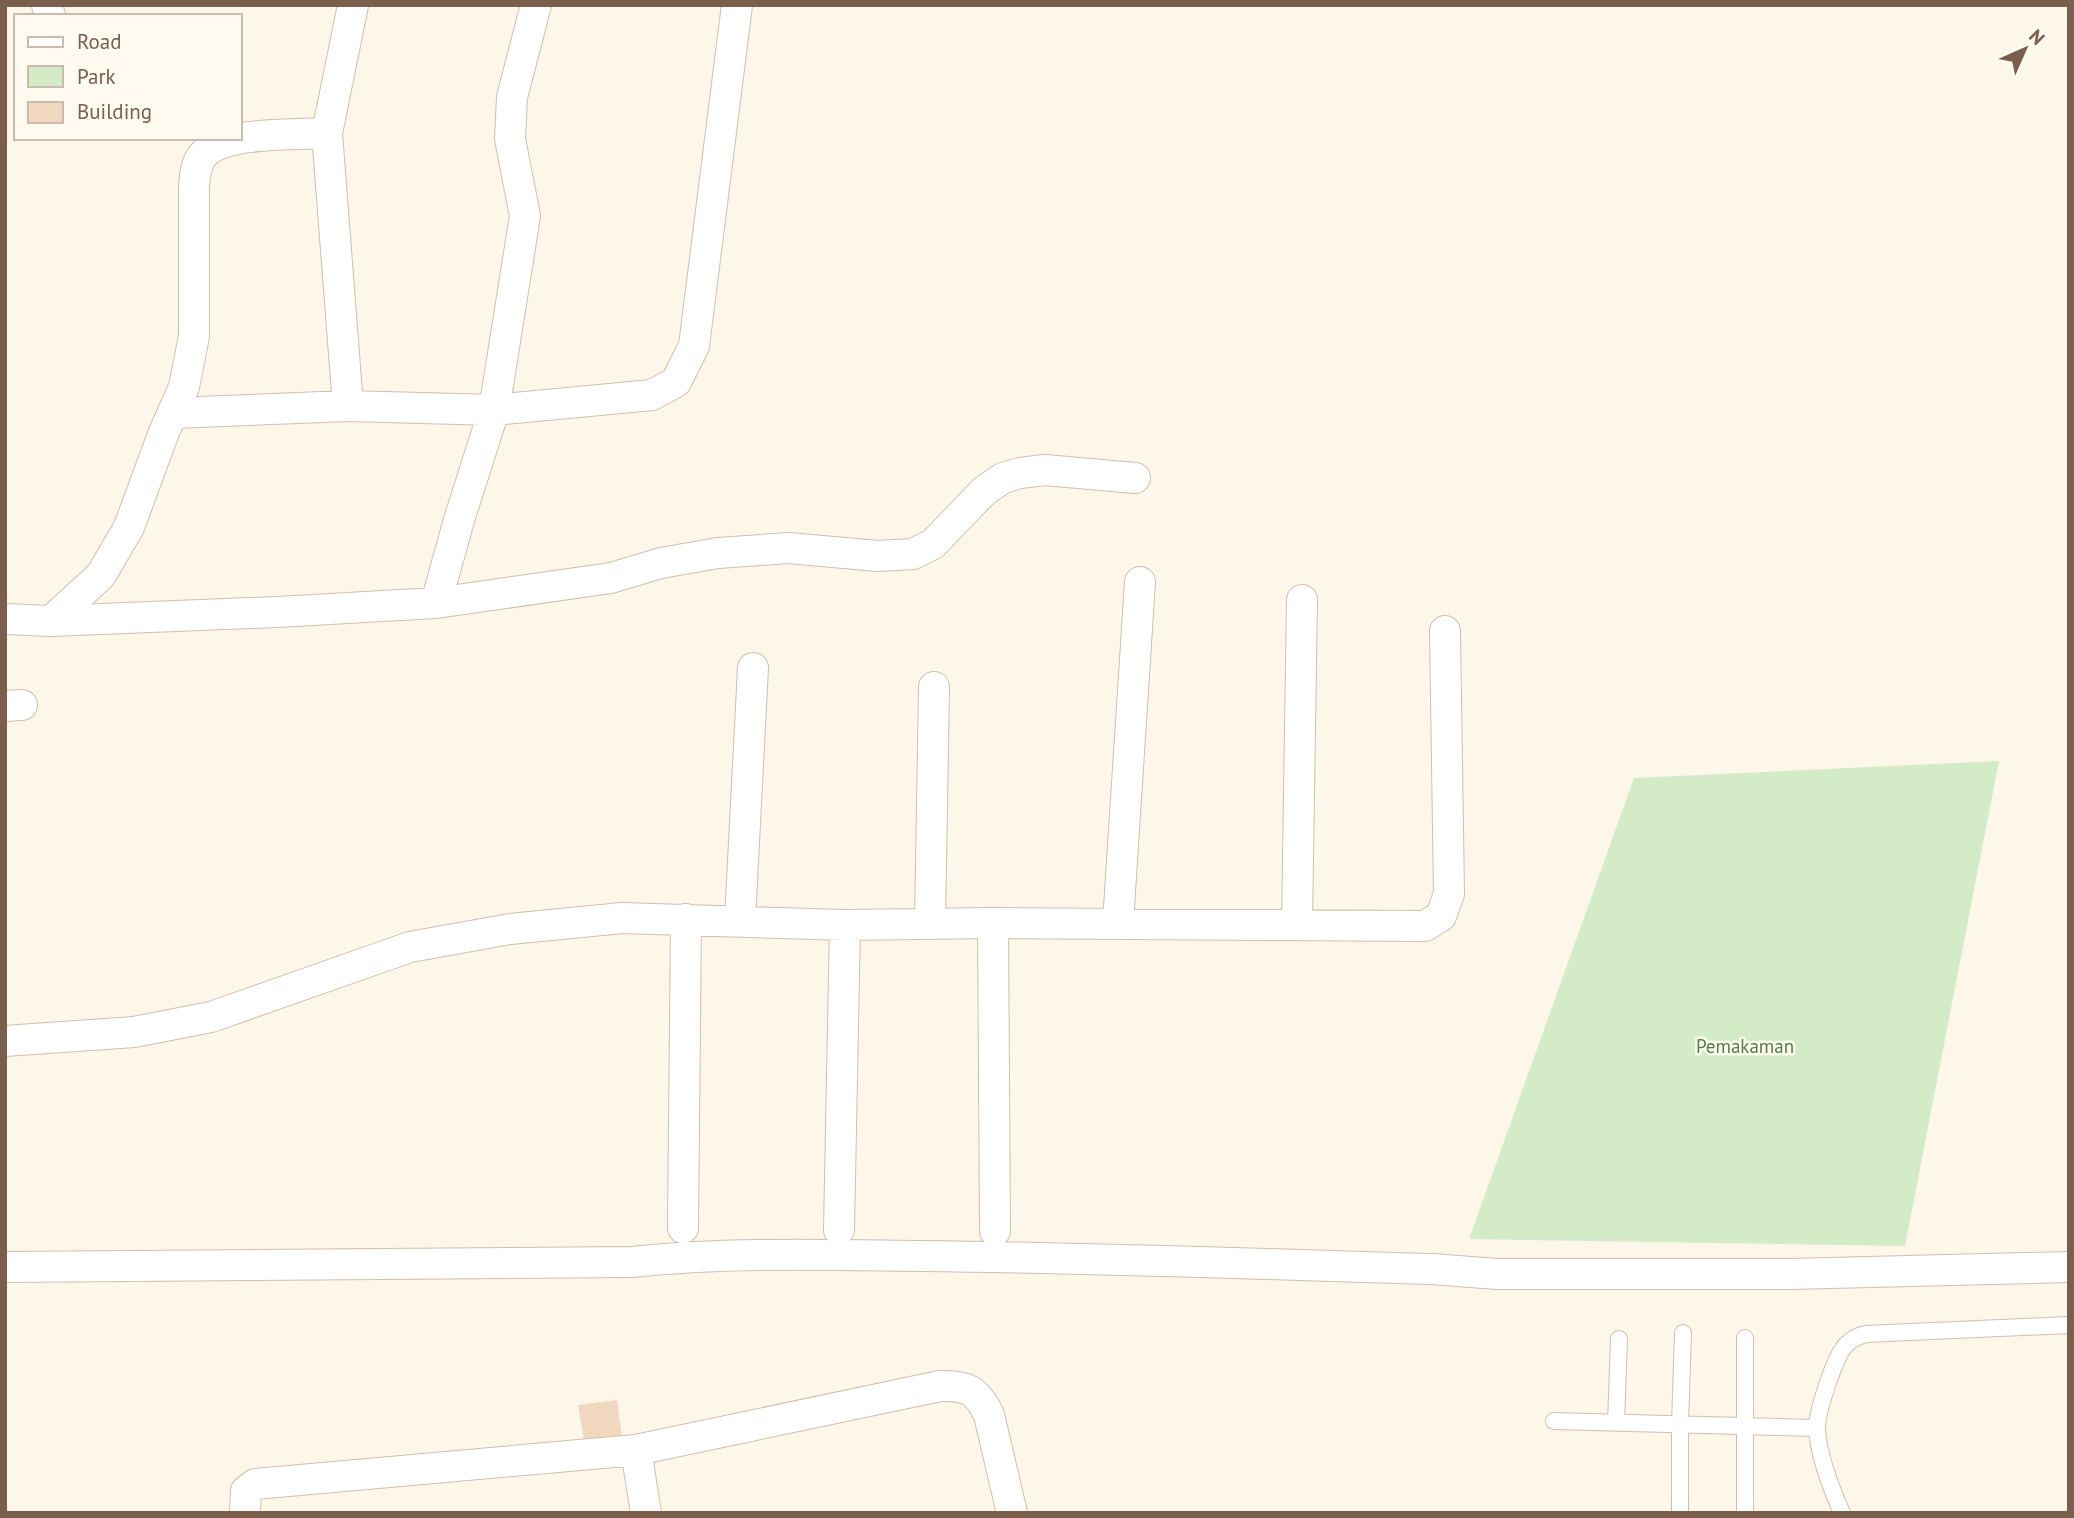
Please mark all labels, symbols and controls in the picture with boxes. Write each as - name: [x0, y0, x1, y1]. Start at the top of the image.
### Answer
- legend: [14, 14, 242, 140]
- north arrow: [1990, 14, 2060, 84]
- text: N: [2024, 24, 2050, 50]
- text: Road: [77, 28, 121, 55]
- text: Park: [77, 63, 116, 90]
- text: Building: [77, 98, 152, 125]
- park label: Pemakaman: [1696, 1034, 1794, 1058]

